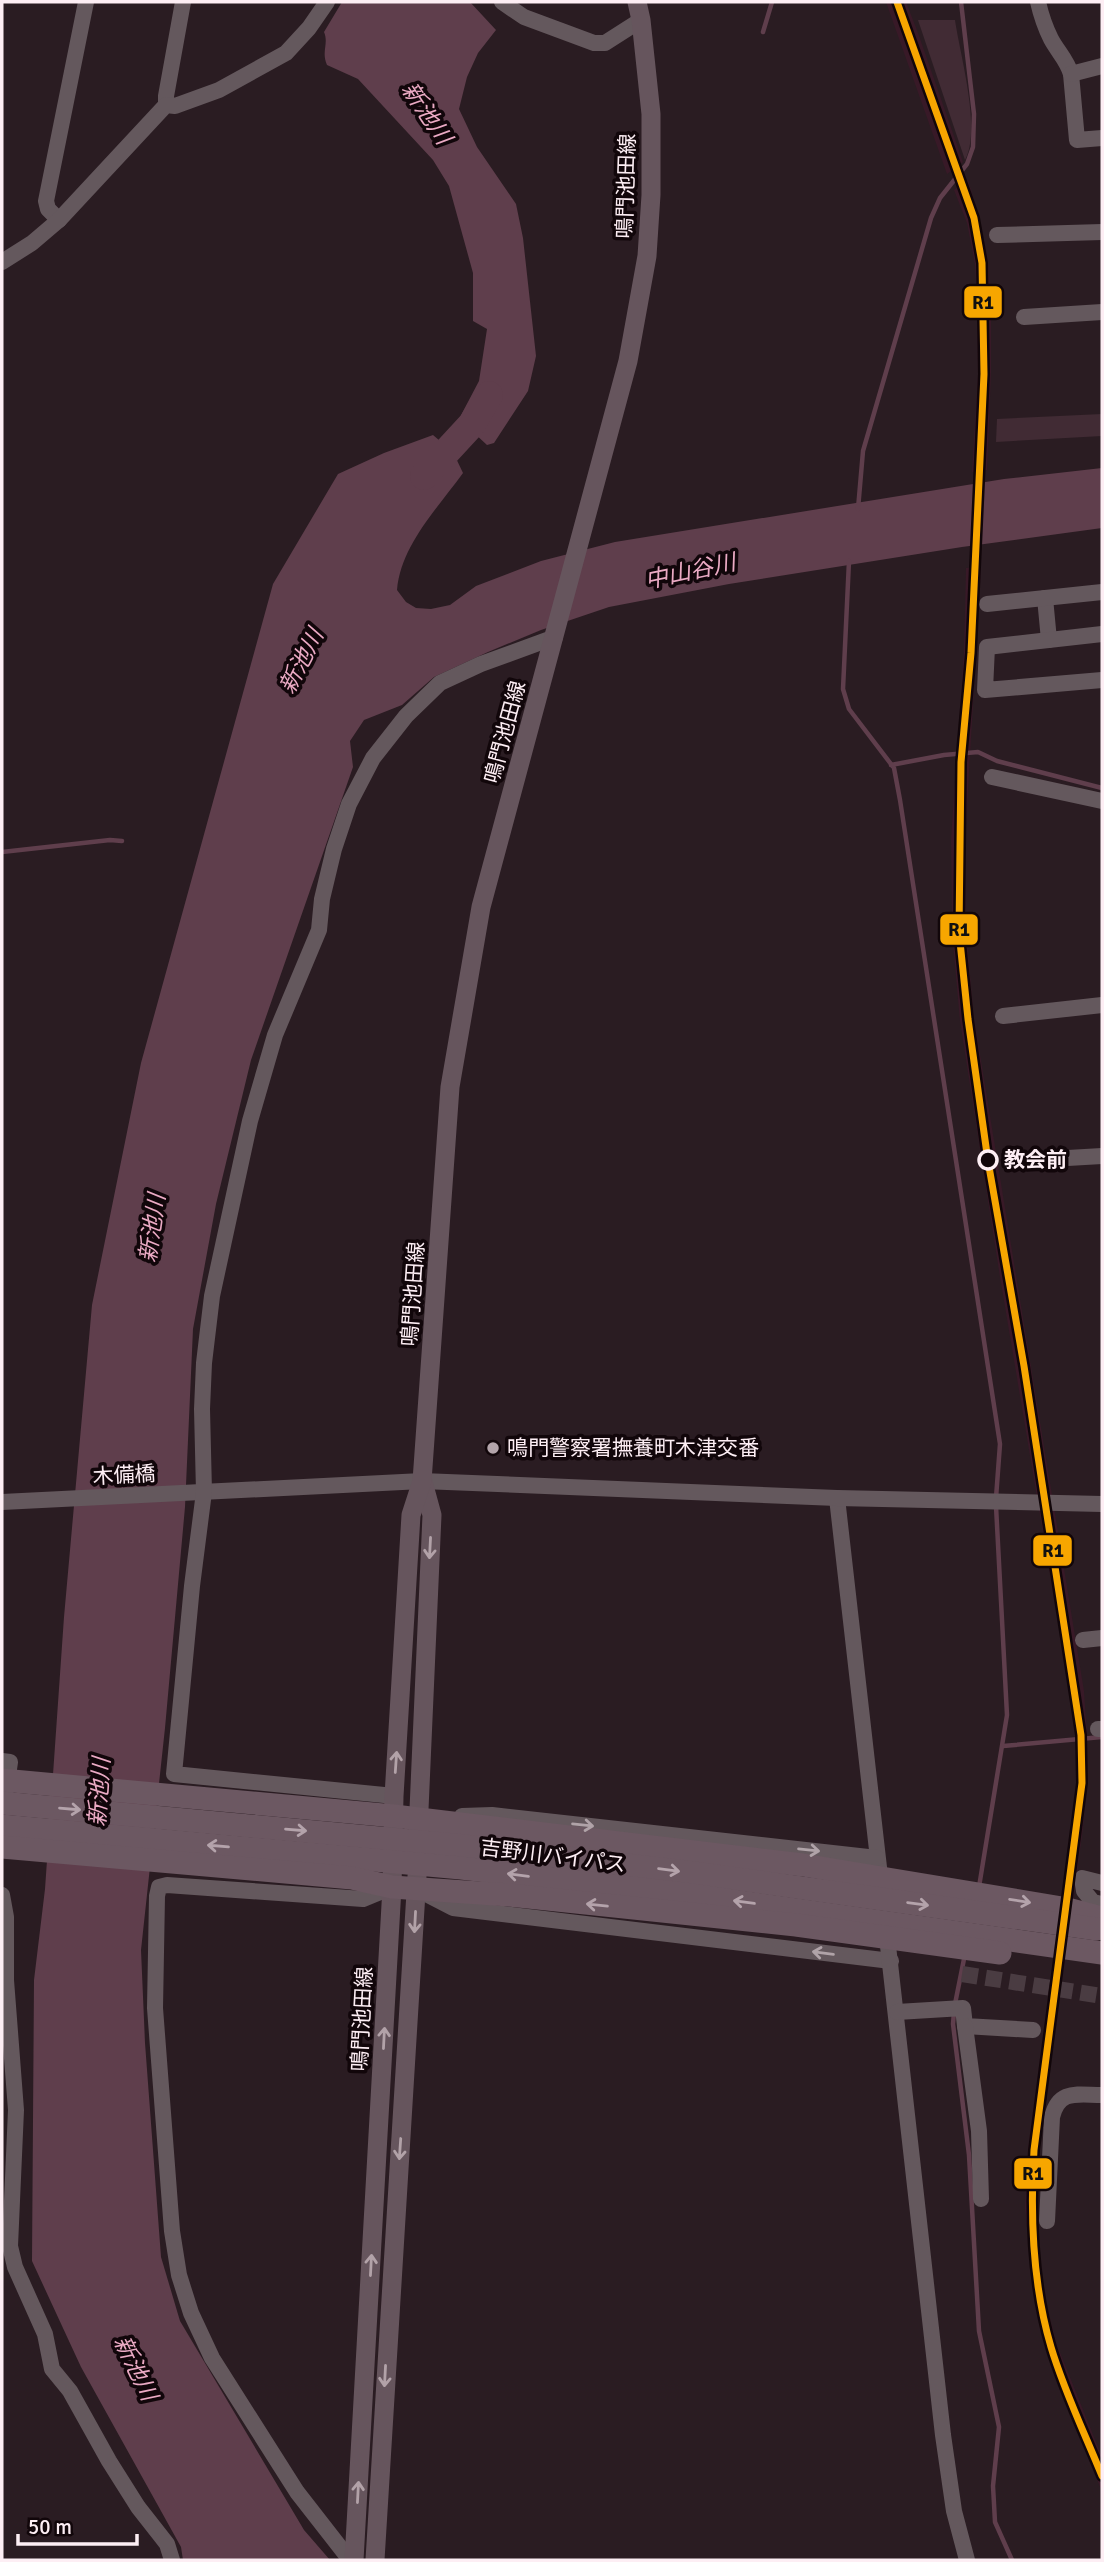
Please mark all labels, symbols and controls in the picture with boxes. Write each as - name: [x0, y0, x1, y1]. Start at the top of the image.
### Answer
- water label: 新池川: [395, 77, 460, 152]
- street label: 鳴門池田線: [611, 133, 641, 239]
- line badge: R1: [963, 285, 1003, 319]
- text: R1: [972, 291, 994, 315]
- water label: 中山谷川: [642, 547, 741, 595]
- water label: 新池川: [273, 621, 331, 699]
- street label: 鳴門池田線: [479, 678, 531, 786]
- line badge: R1: [939, 913, 979, 946]
- text: R1: [948, 918, 970, 942]
- place label: 教会前: [1004, 1147, 1067, 1173]
- marker: 教会前: [978, 1150, 998, 1170]
- water label: 新池川: [133, 1189, 172, 1264]
- street label: 鳴門池田線: [396, 1241, 430, 1347]
- place label: 鳴門警察署撫養町木津交番: [507, 1435, 759, 1461]
- marker: 鳴門警察署撫養町木津交番: [485, 1440, 501, 1456]
- street label: 木備橋: [92, 1460, 156, 1490]
- line badge: R1: [1032, 1534, 1073, 1567]
- one-way arrow: [423, 1536, 436, 1559]
- text: R1: [1042, 1539, 1064, 1563]
- one-way arrow: [390, 1751, 403, 1773]
- water label: 新池川: [83, 1754, 117, 1827]
- one-way arrow: [58, 1803, 81, 1816]
- one-way arrow: [572, 1818, 594, 1831]
- one-way arrow: [284, 1824, 307, 1837]
- street label: 吉野川バイパス: [479, 1834, 627, 1878]
- one-way arrow: [207, 1839, 230, 1852]
- one-way arrow: [798, 1844, 820, 1857]
- one-way arrow: [657, 1863, 679, 1876]
- one-way arrow: [507, 1868, 530, 1881]
- one-way arrow: [1008, 1895, 1031, 1908]
- one-way arrow: [733, 1896, 755, 1909]
- one-way arrow: [586, 1898, 608, 1911]
- one-way arrow: [906, 1898, 929, 1911]
- one-way arrow: [408, 1911, 421, 1934]
- one-way arrow: [812, 1946, 835, 1959]
- street label: 鳴門池田線: [346, 1966, 378, 2072]
- one-way arrow: [377, 2027, 390, 2050]
- one-way arrow: [393, 2138, 406, 2160]
- line badge: R1: [1013, 2157, 1053, 2190]
- text: R1: [1022, 2162, 1044, 2186]
- one-way arrow: [364, 2254, 377, 2277]
- water label: 新池川: [107, 2331, 165, 2408]
- one-way arrow: [378, 2365, 391, 2387]
- one-way arrow: [352, 2481, 365, 2504]
- scale bar: [18, 2502, 136, 2546]
- text: 50 m: [28, 2514, 72, 2540]

